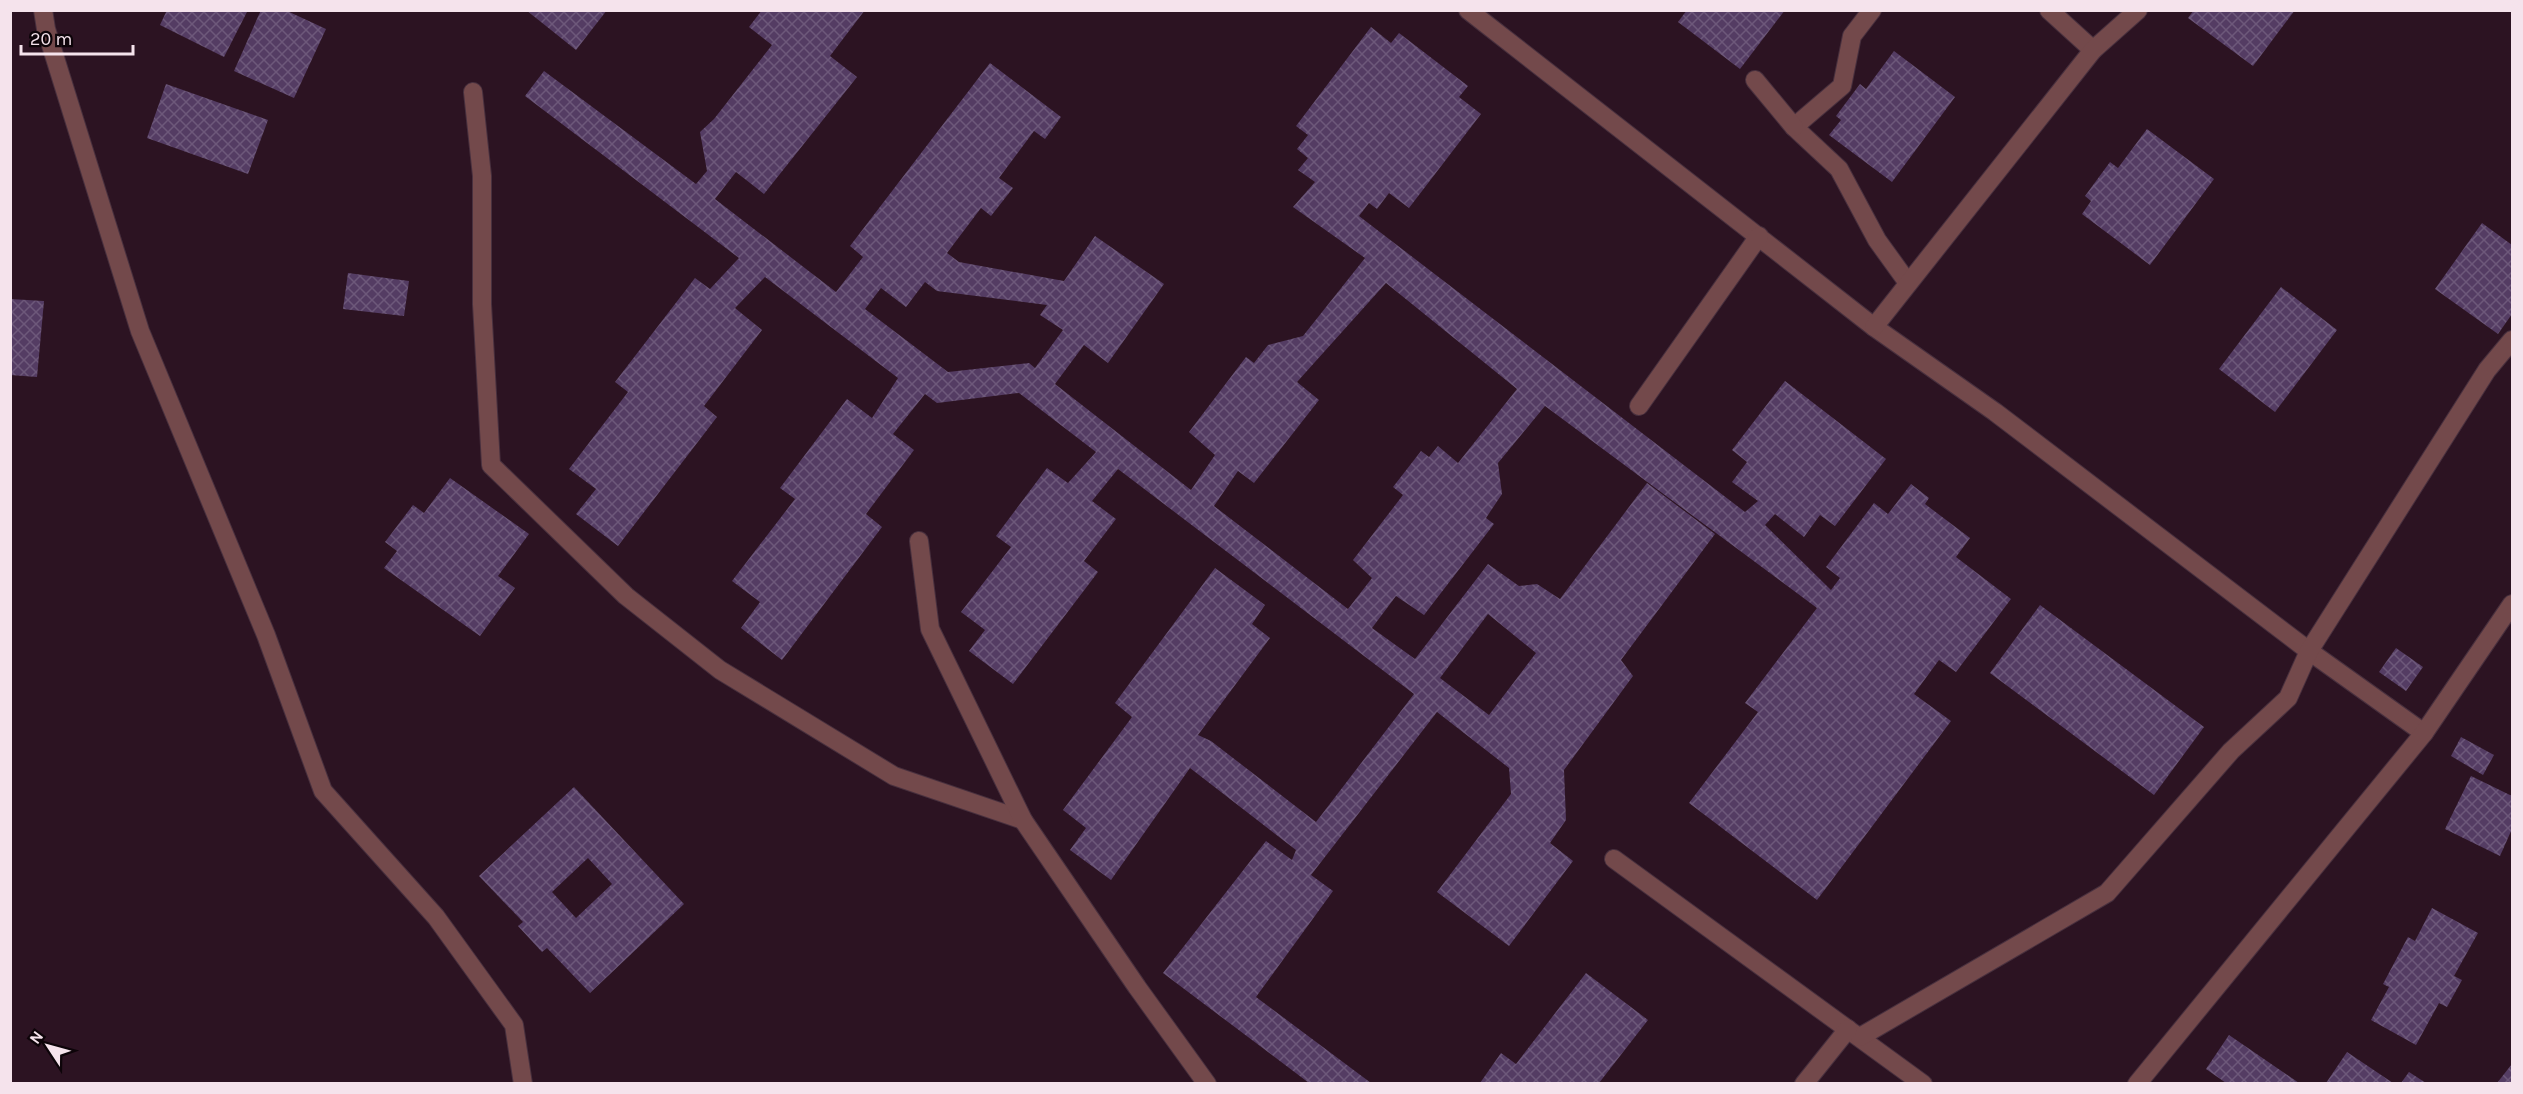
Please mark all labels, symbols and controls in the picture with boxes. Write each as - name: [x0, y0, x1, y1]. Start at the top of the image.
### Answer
- scale bar: [21, 18, 134, 56]
- text: 20 m: [30, 28, 72, 50]
- north arrow: [18, 1016, 78, 1076]
- text: N: [25, 1027, 47, 1048]

